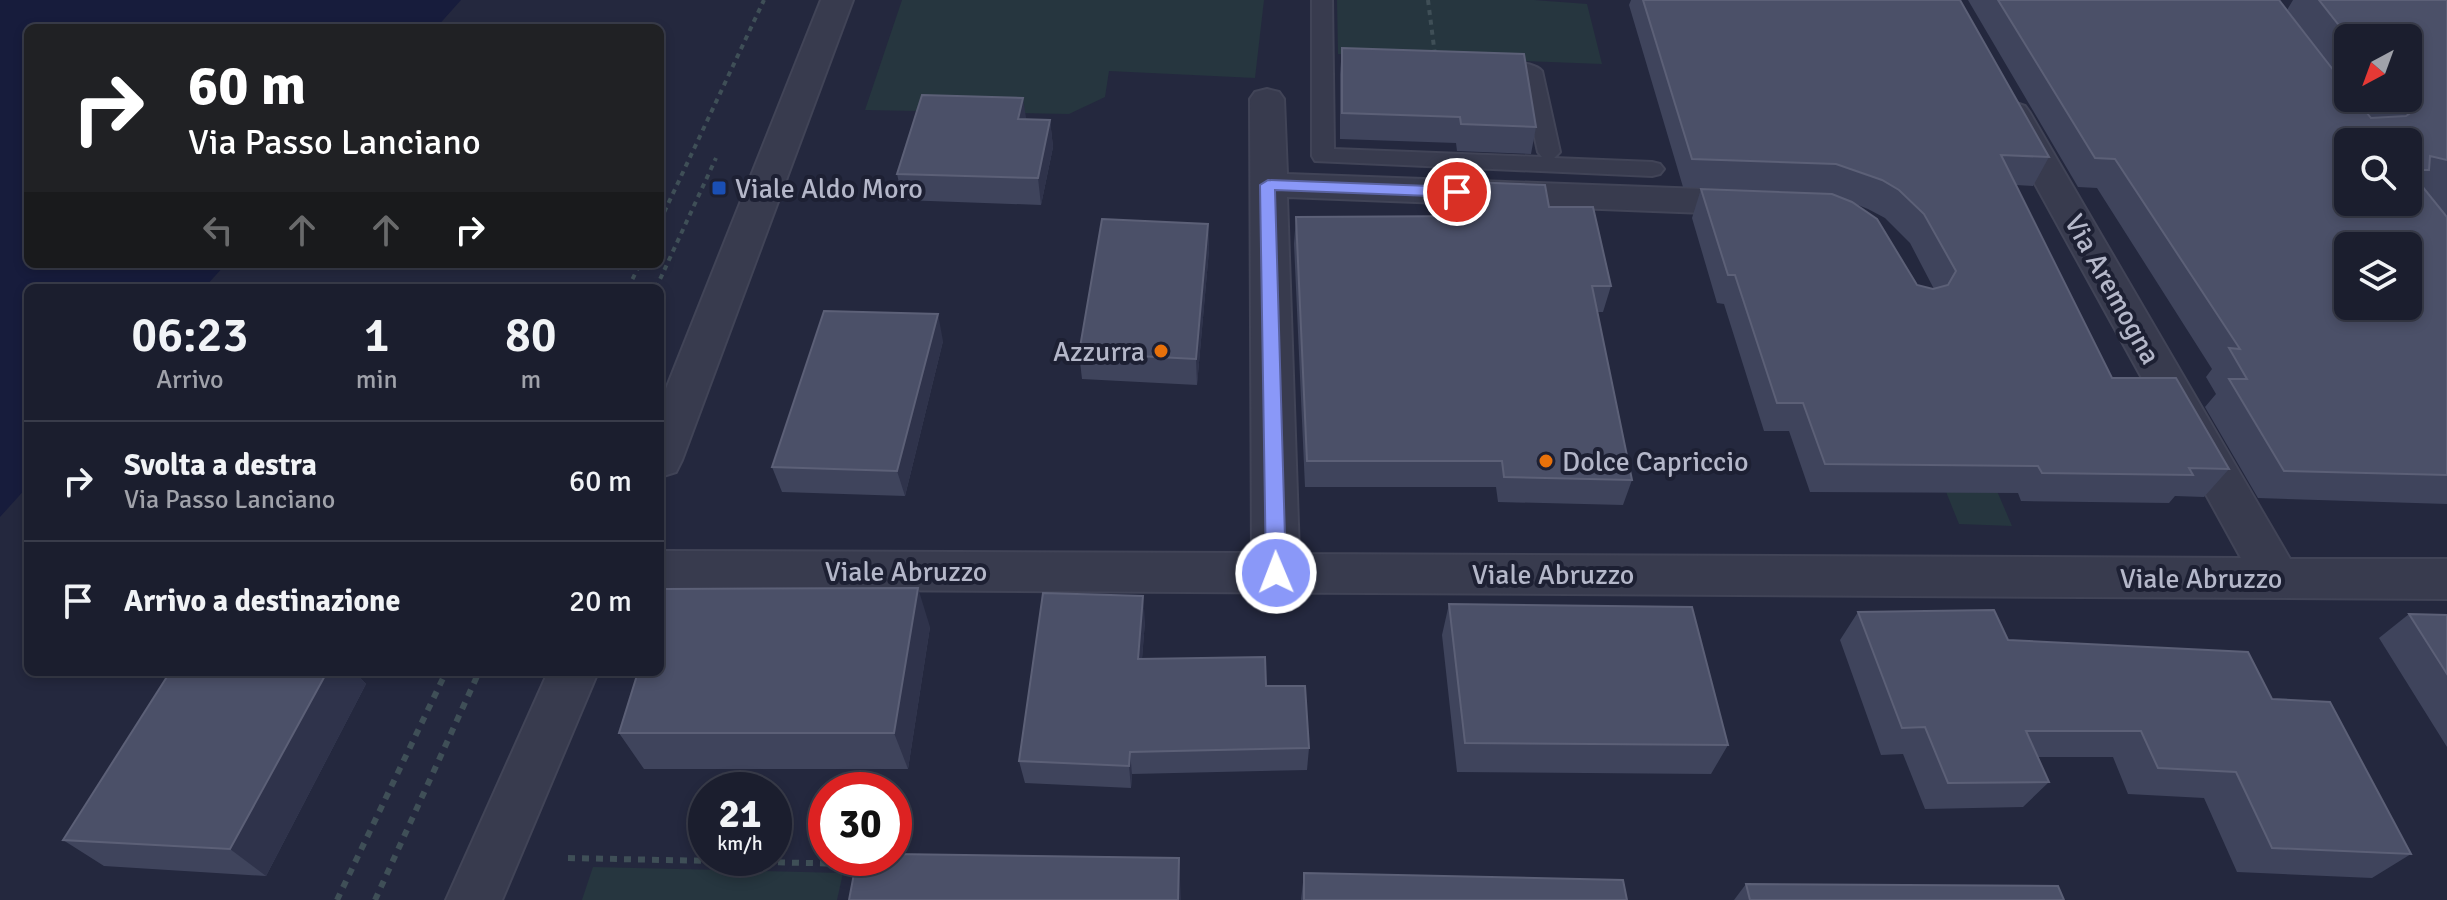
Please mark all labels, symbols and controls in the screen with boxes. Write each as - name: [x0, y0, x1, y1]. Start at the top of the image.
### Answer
- north arrow: [2334, 24, 2422, 112]
- map controls: [2334, 24, 2422, 320]
- text: 60 m: [188, 51, 306, 120]
- icon: right: [56, 56, 160, 160]
- text: Via Passo Lanciano: [188, 120, 481, 165]
- button: search: [2334, 128, 2422, 216]
- pin: [1423, 158, 1491, 226]
- icon: arrive: [1435, 170, 1479, 214]
- place label: Viale Aldo Moro: [735, 172, 923, 206]
- marker: Viale Aldo Moro: [710, 179, 728, 197]
- icon: left: [196, 208, 240, 252]
- icon: ahead: [280, 208, 324, 252]
- icon: ahead: [364, 208, 408, 252]
- icon: right: [448, 208, 492, 252]
- street label: Via Aremogna: [2057, 209, 2167, 370]
- button: layers: [2334, 232, 2422, 320]
- text: 06:23: [131, 306, 248, 365]
- text: 1: [364, 306, 390, 365]
- text: 80: [505, 306, 557, 365]
- place label: Azzurra: [1053, 335, 1145, 369]
- marker: Azzurra: [1152, 342, 1170, 360]
- text: Arrivo: [156, 364, 223, 396]
- text: min: [356, 364, 398, 396]
- text: m: [520, 364, 541, 396]
- place label: Dolce Capriccio: [1562, 445, 1749, 479]
- text: Svolta a destra: [124, 447, 317, 484]
- marker: Dolce Capriccio: [1537, 452, 1555, 470]
- icon: right: [56, 459, 100, 503]
- text: 60 m: [569, 463, 632, 500]
- text: Via Passo Lanciano: [124, 484, 335, 516]
- position arrow: [1234, 531, 1318, 615]
- street label: Viale Abruzzo: [825, 555, 987, 589]
- street label: Viale Abruzzo: [1472, 558, 1634, 592]
- street label: Viale Abruzzo: [2120, 562, 2282, 596]
- icon: arrive: [56, 579, 100, 623]
- text: Arrivo a destinazione: [124, 583, 400, 620]
- text: 20 m: [569, 583, 632, 620]
- speed limit sign: 30: [808, 772, 912, 876]
- text: 21: [718, 789, 762, 839]
- text: km/h: [717, 831, 763, 856]

